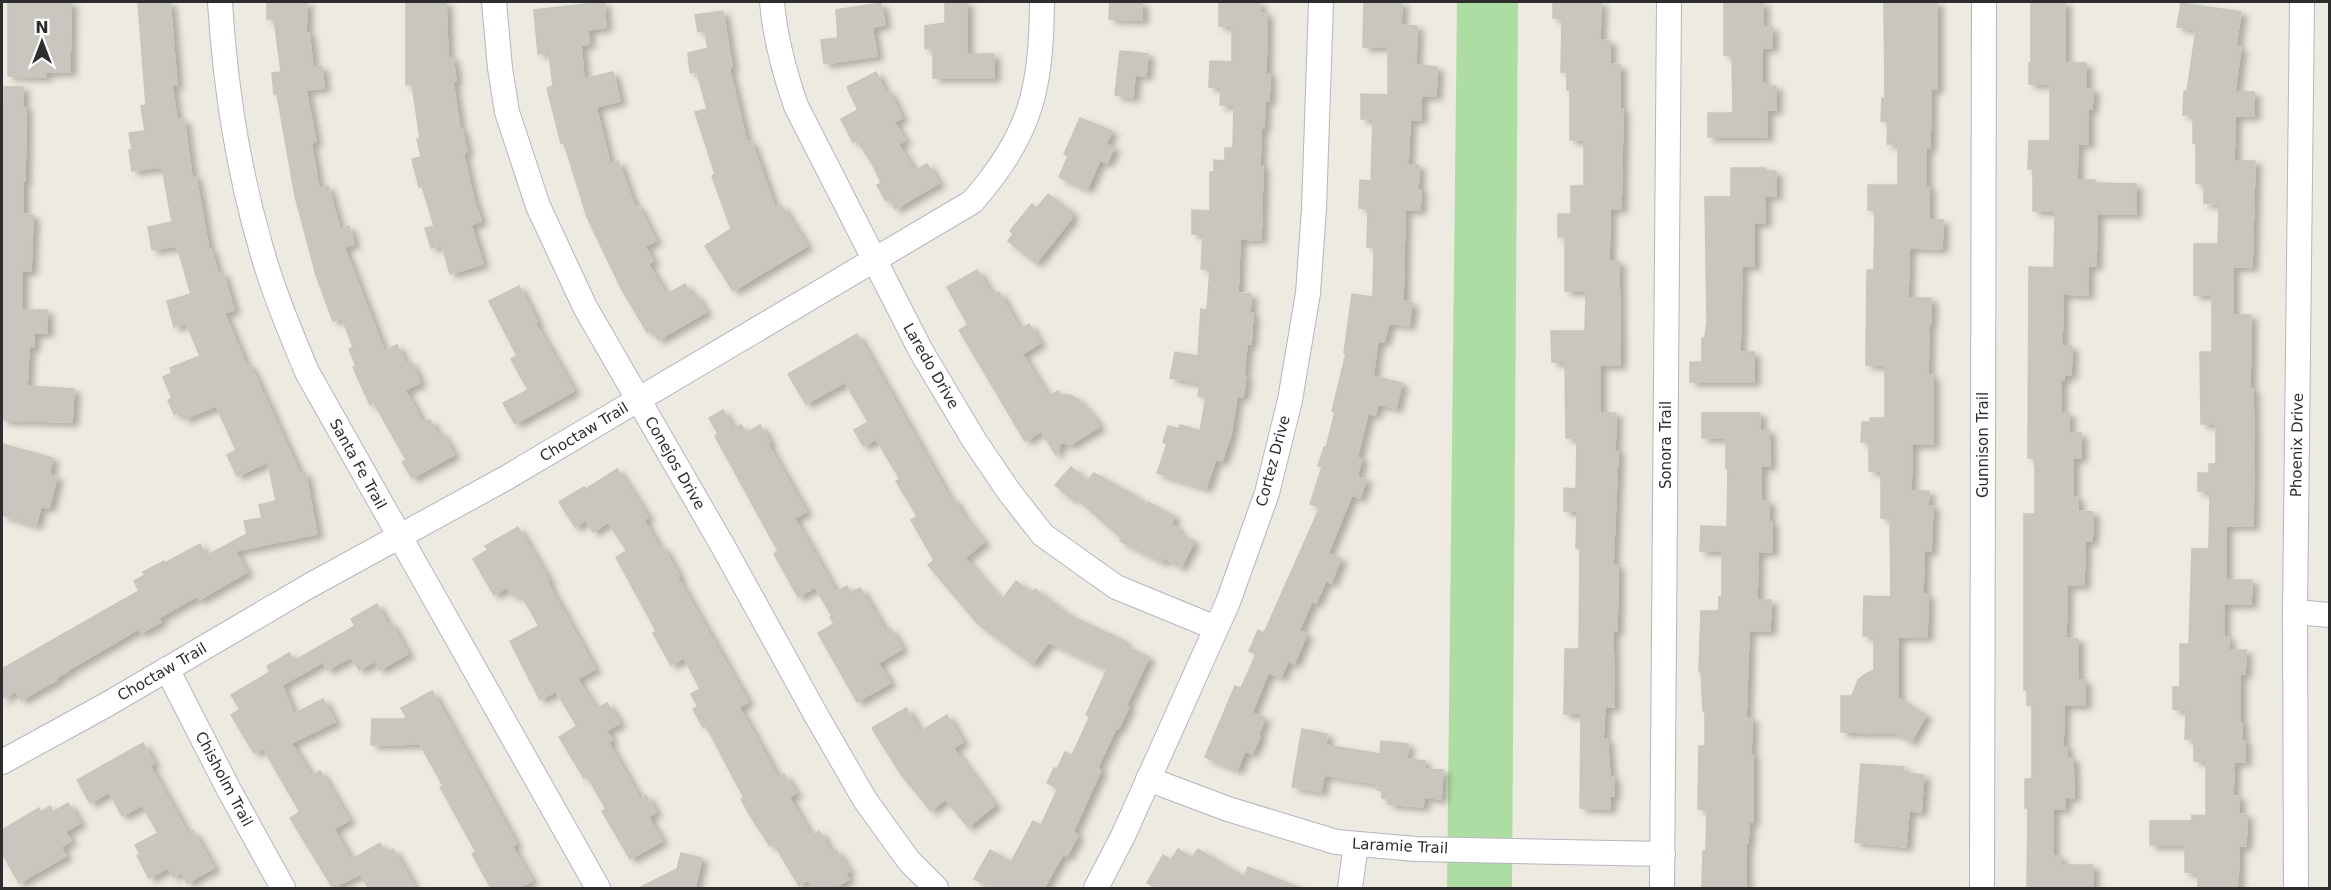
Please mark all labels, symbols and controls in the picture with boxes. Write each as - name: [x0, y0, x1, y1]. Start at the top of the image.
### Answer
- north arrow: [12, 12, 72, 72]
- text: N: [35, 18, 49, 37]
- street label: Laredo Drive: [899, 320, 963, 412]
- street label: Gunnison Trail: [1974, 392, 1992, 498]
- street label: Phoenix Drive: [2287, 393, 2307, 497]
- street label: Choctaw Trail: [536, 398, 632, 466]
- street label: Sonora Trail: [1657, 401, 1675, 489]
- street label: Conejos Drive: [641, 413, 709, 513]
- street label: Cortez Drive: [1252, 413, 1294, 509]
- street label: Santa Fe Trail: [326, 416, 390, 512]
- street label: Choctaw Trail: [114, 639, 210, 705]
- street label: Chisholm Trail: [191, 728, 257, 830]
- street label: Laramie Trail: [1351, 834, 1449, 858]

